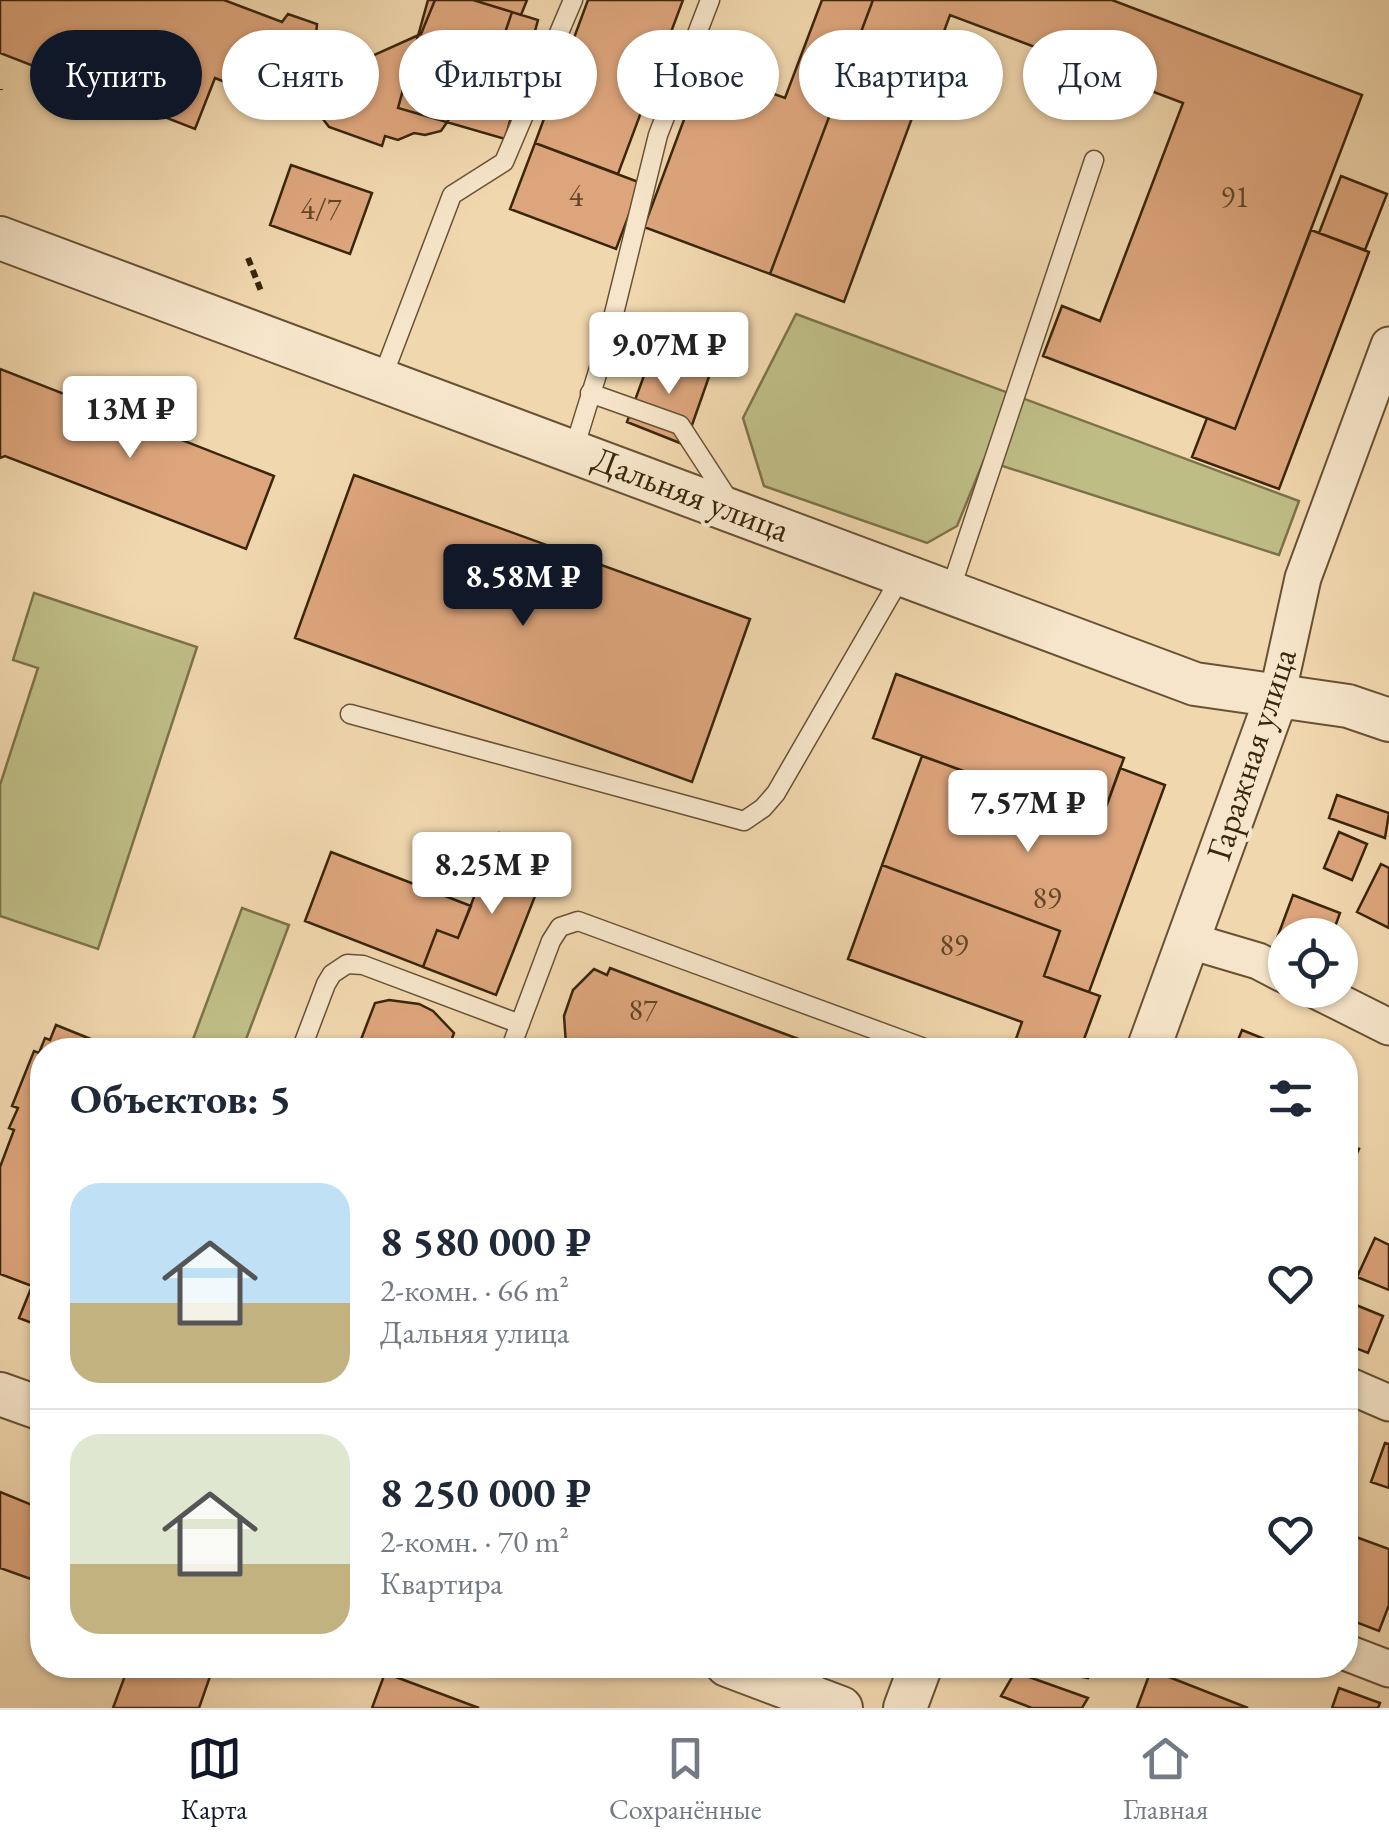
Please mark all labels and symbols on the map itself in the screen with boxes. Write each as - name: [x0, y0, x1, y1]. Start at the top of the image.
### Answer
- house number: 4: [569, 176, 584, 215]
- house number: 91: [1221, 177, 1249, 216]
- house number: 4/7: [301, 189, 342, 228]
- pin: 9.07M ₽: [577, 312, 761, 397]
- pin: 13M ₽: [60, 376, 200, 461]
- street label: Дальняя улица: [586, 435, 796, 553]
- pin: 8.58M ₽: [431, 544, 615, 629]
- street label: Гаражная улица: [1195, 642, 1307, 866]
- pin: 7.57M ₽: [936, 770, 1120, 855]
- pin: 8.25M ₽: [400, 832, 584, 917]
- house number: 89: [1033, 878, 1061, 917]
- house number: 89: [940, 925, 968, 964]
- house number: 87: [629, 990, 658, 1029]

